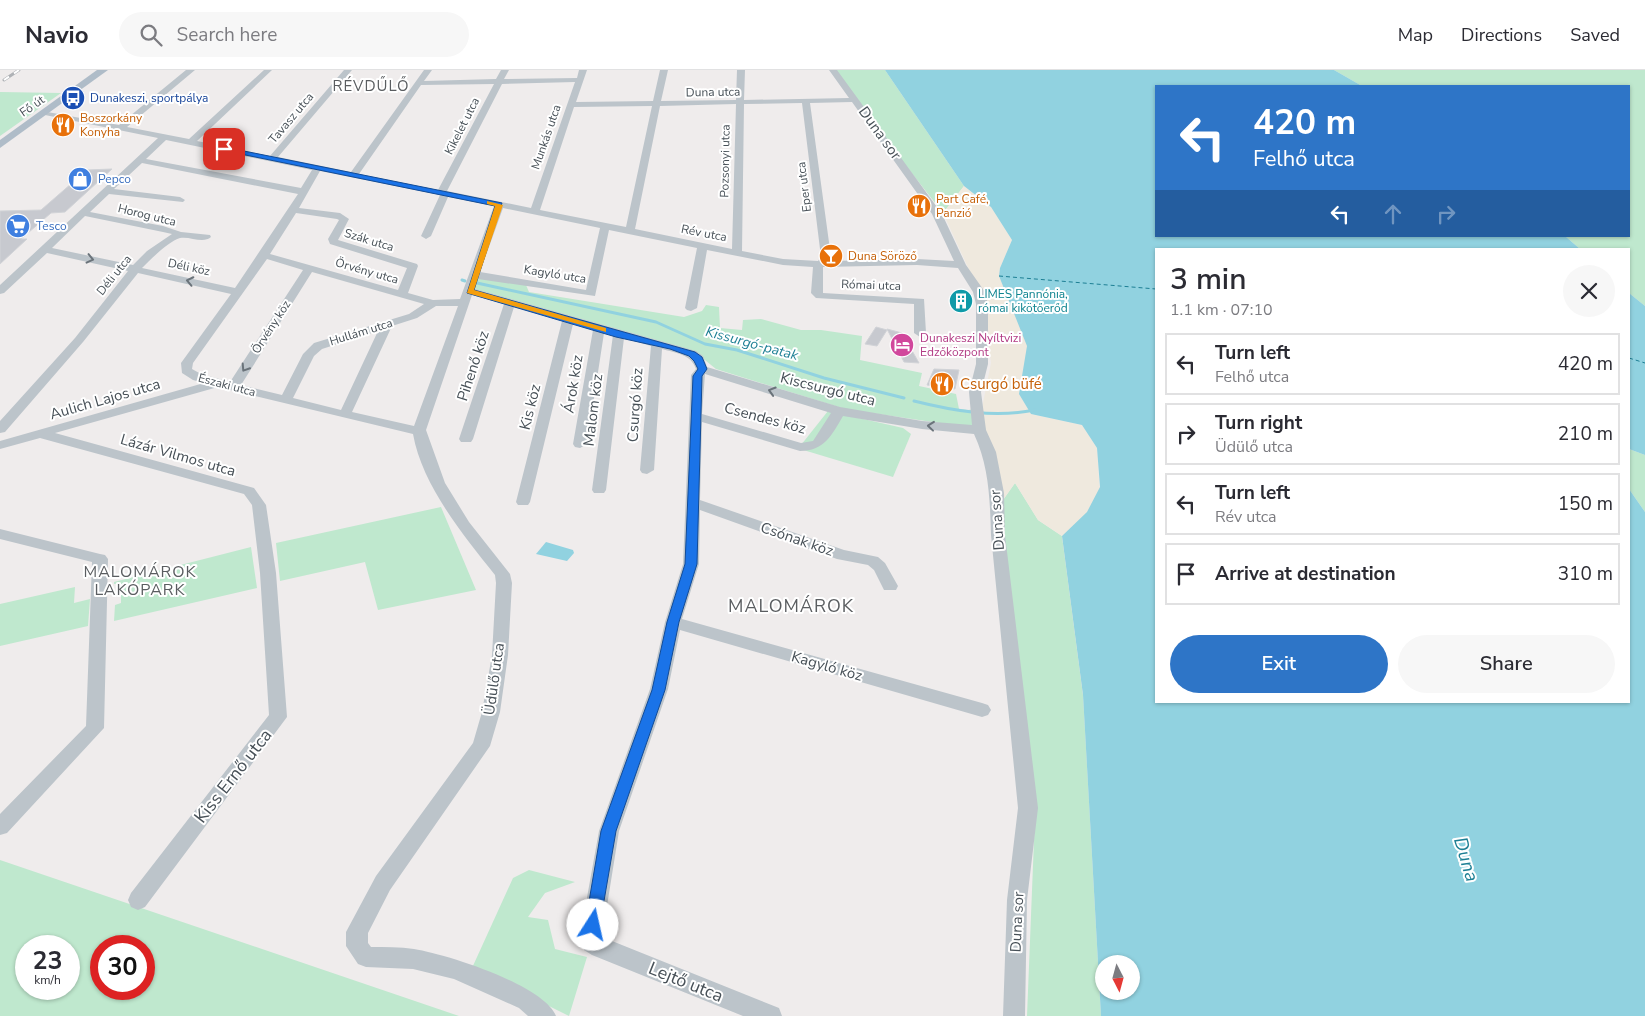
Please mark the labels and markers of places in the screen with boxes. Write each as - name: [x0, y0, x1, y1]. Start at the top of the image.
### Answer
- bus stop icon: Dunakeszi, sportpálya: [60, 85, 86, 111]
- place label: Dunakeszi, sportpálya: [90, 90, 208, 106]
- place label: Boszorkány Konyha: [80, 110, 143, 140]
- restaurant icon: Boszorkány Konyha: [50, 112, 76, 138]
- pin: [203, 128, 245, 170]
- shop icon: Pepco: [67, 166, 93, 192]
- place label: Pepco: [98, 171, 131, 187]
- place label: Part Café, Panzió: [936, 191, 989, 221]
- restaurant icon: Part Café, Panzió: [906, 193, 932, 219]
- supermarket icon: Tesco: [5, 213, 31, 239]
- place label: Tesco: [36, 218, 67, 234]
- bar icon: Duna Söröző: [818, 243, 844, 269]
- place label: Duna Söröző: [848, 248, 917, 264]
- place label: LIMES Pannónia, római kikötőerőd: [978, 286, 1068, 316]
- building icon: LIMES Pannónia, római kikötőerőd: [948, 288, 974, 314]
- place label: Dunakeszi Nyíltvizi Edzőközpont: [920, 330, 1021, 360]
- hotel icon: Dunakeszi Nyíltvizi Edzőközpont: [889, 332, 915, 358]
- restaurant icon: Csurgó büfé: [929, 371, 955, 397]
- place label: Csurgó büfé: [960, 374, 1042, 394]

